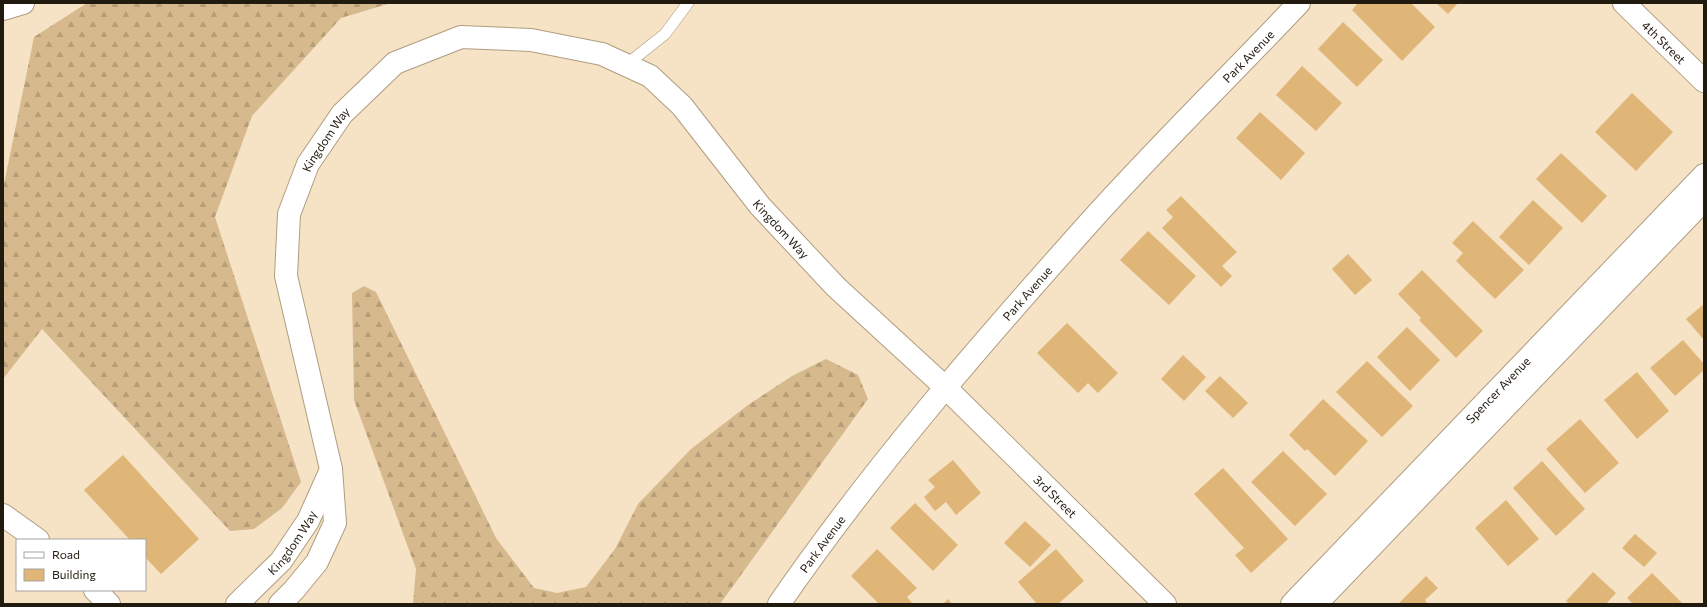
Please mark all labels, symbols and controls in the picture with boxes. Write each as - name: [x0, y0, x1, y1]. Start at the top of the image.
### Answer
- street label: 4th Street: [1639, 18, 1689, 66]
- street label: Park Avenue: [1219, 27, 1277, 85]
- street label: Kingdom Way: [299, 104, 352, 174]
- street label: Kingdom Way: [751, 197, 812, 261]
- street label: Park Avenue: [999, 263, 1055, 323]
- street label: Spencer Avenue: [1463, 354, 1533, 426]
- street label: 3rd Street: [1031, 472, 1080, 520]
- street label: Kingdom Way: [265, 508, 319, 577]
- street label: Park Avenue: [796, 512, 848, 575]
- legend: [16, 539, 146, 591]
- text: Road: [52, 547, 80, 561]
- text: Building: [52, 567, 96, 581]

